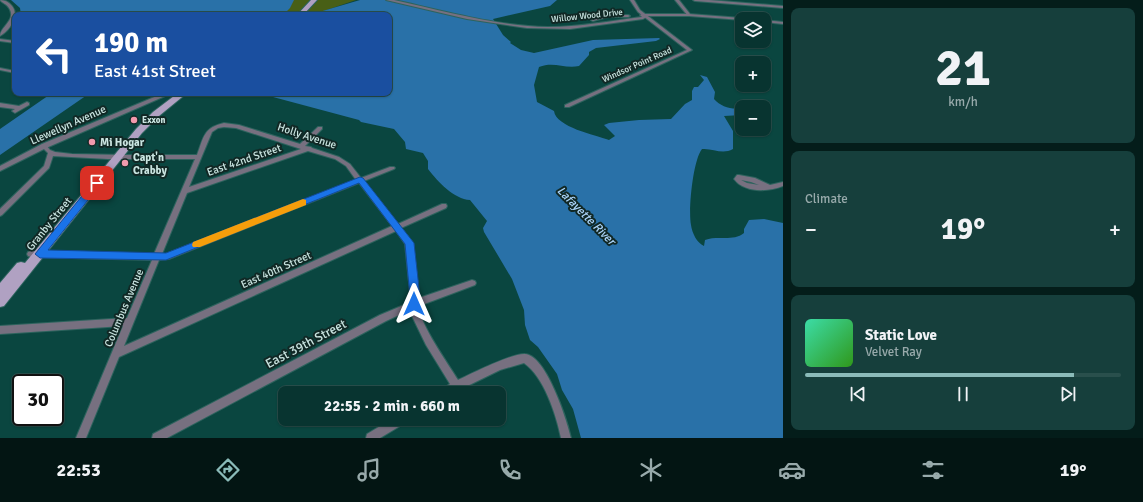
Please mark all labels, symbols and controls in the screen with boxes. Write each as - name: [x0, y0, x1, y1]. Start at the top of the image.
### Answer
- street label: Willow Wood Drive: [551, 7, 624, 25]
- map controls: [735, 12, 771, 136]
- button: layers: [735, 12, 771, 48]
- text: 190 m: [94, 26, 168, 60]
- icon: left: [28, 28, 80, 80]
- text: 21: [935, 36, 991, 100]
- street label: Windsor Point Road: [601, 45, 674, 85]
- button: +: [735, 56, 771, 92]
- text: East 41st Street: [94, 60, 216, 82]
- text: km/h: [948, 94, 978, 110]
- button: −: [735, 100, 771, 136]
- street label: Llewellyn Avenue: [28, 102, 108, 148]
- marker: Exxon: [129, 115, 139, 125]
- place label: Exxon: [142, 115, 165, 126]
- street label: Holly Avenue: [276, 120, 338, 152]
- place label: Mi Hogar: [100, 136, 145, 149]
- marker: Mi Hogar: [87, 137, 97, 147]
- street label: East 42nd Street: [205, 141, 283, 179]
- place label: Capt'n Crabby: [133, 151, 167, 177]
- marker: Capt'n Crabby: [120, 158, 130, 168]
- pin: [80, 166, 114, 200]
- icon: arrive: [86, 172, 108, 194]
- water label: Lafayette River: [554, 184, 620, 250]
- text: Climate: [805, 191, 848, 207]
- street label: Granby Street: [24, 195, 74, 253]
- text: 19°: [941, 211, 985, 248]
- text: −: [805, 216, 817, 243]
- text: +: [1109, 216, 1121, 243]
- street label: East 40th Street: [239, 249, 313, 291]
- street label: Columbus Avenue: [102, 267, 146, 349]
- position arrow: [393, 283, 435, 325]
- street label: East 39th Street: [263, 316, 350, 372]
- text: Static Love: [865, 326, 937, 344]
- text: Velvet Ray: [865, 344, 922, 360]
- speed limit sign: 30: [12, 374, 64, 426]
- icon: previous: [847, 383, 869, 405]
- icon: pause: [952, 383, 974, 405]
- icon: next: [1057, 383, 1079, 405]
- text: 22:55 · 2 min · 660 m: [324, 397, 460, 415]
- icon: directions: [214, 456, 242, 484]
- icon: music: [355, 456, 383, 484]
- icon: phone: [496, 456, 524, 484]
- icon: climate: [637, 456, 665, 484]
- icon: car: [778, 456, 806, 484]
- icon: filters: [919, 456, 947, 484]
- text: 22:53: [57, 459, 101, 481]
- text: 19°: [1060, 459, 1086, 481]

